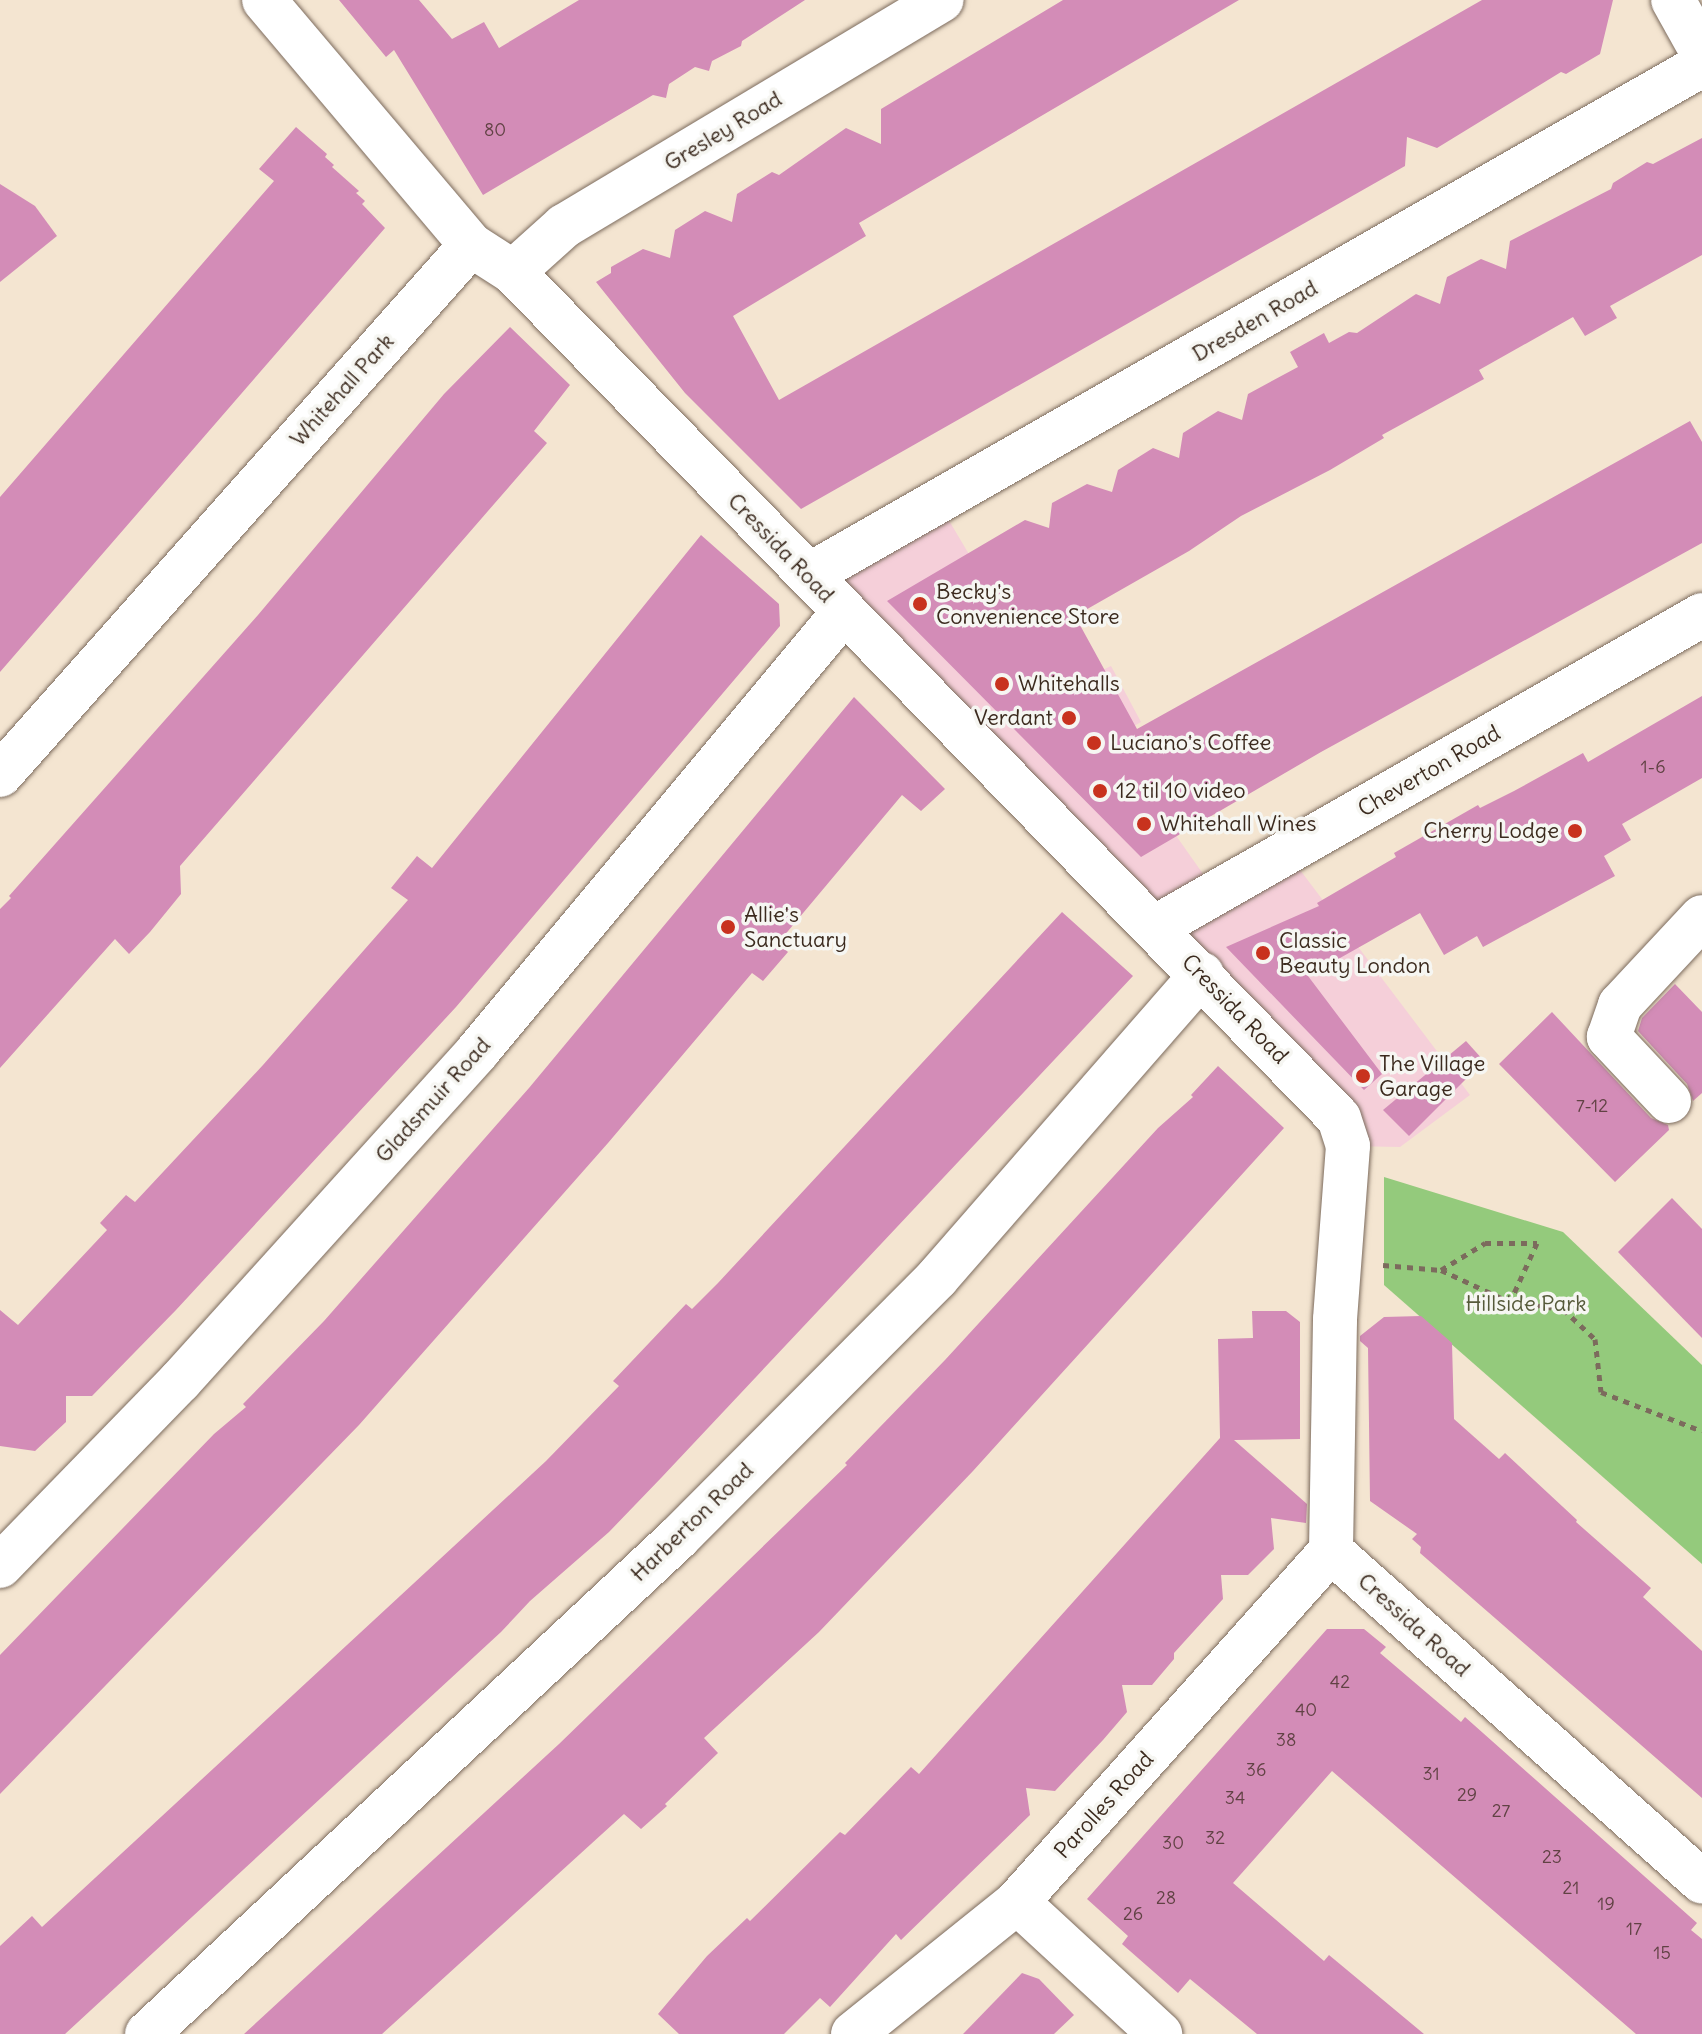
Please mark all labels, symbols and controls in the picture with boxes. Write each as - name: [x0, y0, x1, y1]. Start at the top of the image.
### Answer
- street label: Gresley Road: [660, 86, 786, 176]
- house number: 80: [484, 119, 506, 141]
- street label: Dresden Road: [1188, 275, 1322, 367]
- street label: Whitehall Park: [285, 328, 399, 452]
- street label: Cressida Road: [722, 488, 840, 608]
- place label: Becky's Convenience Store: [936, 578, 1120, 630]
- marker: Becky's Convenience Store: [911, 595, 929, 613]
- place label: Whitehalls: [1018, 671, 1120, 697]
- marker: Whitehalls: [993, 675, 1011, 693]
- place label: Verdant: [974, 705, 1053, 731]
- marker: Verdant: [1060, 709, 1078, 727]
- street label: Cheverton Road: [1353, 720, 1505, 822]
- place label: Luciano's Coffee: [1110, 730, 1271, 756]
- marker: Luciano's Coffee: [1085, 734, 1103, 752]
- house number: 1-6: [1640, 756, 1666, 778]
- place label: 12 til 10 video: [1116, 778, 1246, 804]
- marker: 12 til 10 video: [1091, 782, 1109, 800]
- place label: Whitehall Wines: [1160, 811, 1317, 837]
- marker: Whitehall Wines: [1135, 815, 1153, 833]
- place label: Cherry Lodge: [1423, 818, 1559, 844]
- marker: Cherry Lodge: [1566, 822, 1584, 840]
- place label: Allie's Sanctuary: [744, 901, 847, 952]
- marker: Allie's Sanctuary: [719, 918, 737, 936]
- place label: Classic Beauty London: [1279, 927, 1431, 978]
- marker: Classic Beauty London: [1254, 944, 1272, 962]
- street label: Cressida Road: [1176, 949, 1294, 1069]
- street label: Gladsmuir Road: [370, 1032, 496, 1168]
- place label: The Village Garage: [1379, 1050, 1485, 1102]
- marker: The Village Garage: [1354, 1067, 1372, 1085]
- house number: 7-12: [1576, 1095, 1608, 1117]
- park label: Hillside Park: [1466, 1291, 1586, 1317]
- street label: Harberton Road: [625, 1457, 759, 1587]
- street label: Cressida Road: [1352, 1568, 1476, 1682]
- house number: 42: [1330, 1671, 1350, 1693]
- house number: 40: [1295, 1699, 1317, 1721]
- house number: 38: [1276, 1729, 1296, 1751]
- street label: Parolles Road: [1049, 1746, 1159, 1864]
- house number: 36: [1246, 1759, 1266, 1781]
- house number: 31: [1422, 1763, 1440, 1785]
- house number: 29: [1457, 1784, 1477, 1806]
- house number: 34: [1225, 1787, 1245, 1809]
- house number: 27: [1492, 1800, 1510, 1822]
- house number: 32: [1205, 1827, 1225, 1849]
- house number: 30: [1162, 1832, 1184, 1854]
- house number: 23: [1542, 1846, 1562, 1868]
- house number: 21: [1562, 1877, 1580, 1899]
- house number: 28: [1156, 1887, 1176, 1909]
- house number: 19: [1597, 1893, 1615, 1915]
- house number: 26: [1123, 1903, 1143, 1925]
- house number: 17: [1626, 1918, 1642, 1940]
- house number: 15: [1653, 1942, 1671, 1964]

